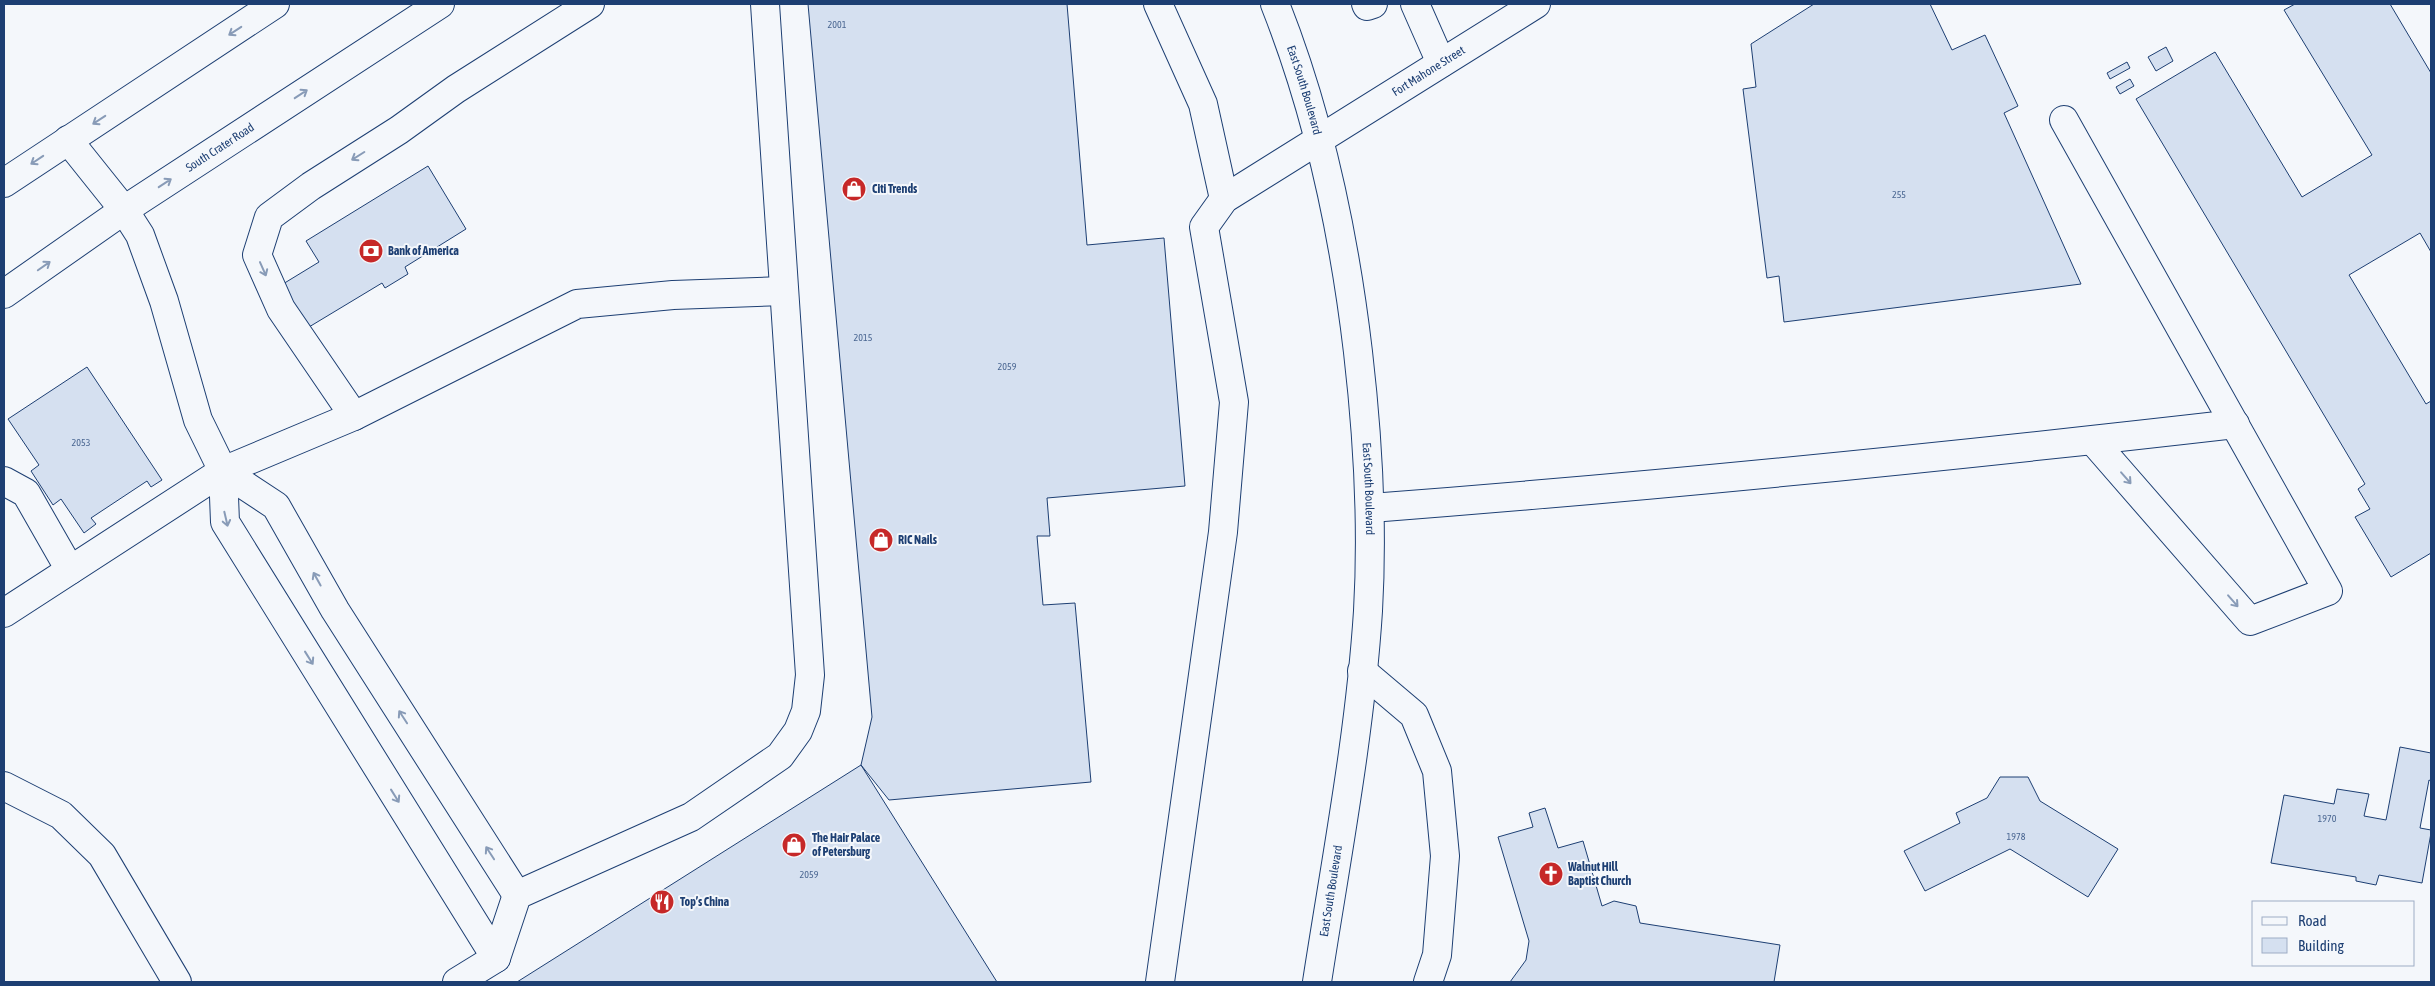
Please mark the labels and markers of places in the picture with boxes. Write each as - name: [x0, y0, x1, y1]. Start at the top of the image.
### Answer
- shop icon: Citi Trends: [841, 176, 867, 202]
- place label: Citi Trends: [872, 182, 918, 196]
- bank icon: Bank of America: [358, 238, 384, 264]
- place label: Bank of America: [388, 244, 459, 258]
- shop icon: RIC Nails: [868, 527, 894, 553]
- place label: RIC Nails: [898, 533, 938, 547]
- place label: The Hair Palace of Petersburg: [812, 831, 881, 859]
- shop icon: The Hair Palace of Petersburg: [781, 832, 807, 858]
- place label: Walnut Hill Baptist Church: [1567, 860, 1632, 888]
- church icon: Walnut Hill Baptist Church: [1538, 861, 1564, 887]
- restaurant icon: Top’s China: [649, 889, 675, 915]
- place label: Top’s China: [680, 895, 730, 909]

